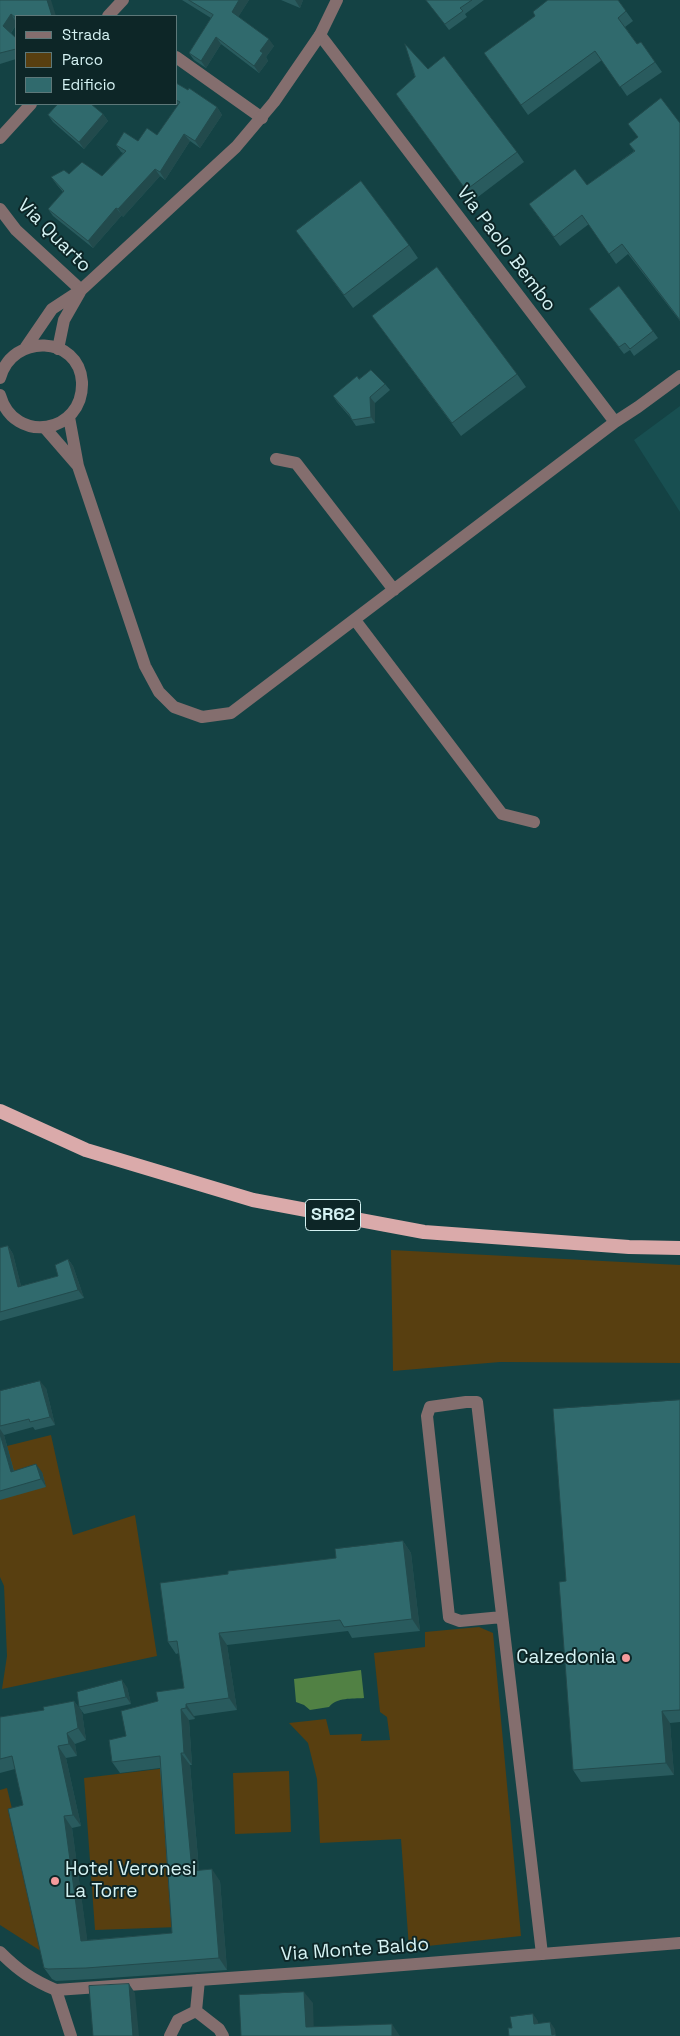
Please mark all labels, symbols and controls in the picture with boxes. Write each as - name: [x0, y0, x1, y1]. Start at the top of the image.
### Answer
- legend: [15, 15, 178, 105]
- text: Strada: [62, 25, 110, 44]
- text: Parco: [62, 50, 103, 69]
- text: Edificio: [62, 75, 116, 94]
- street label: Via Paolo Bembo: [451, 182, 561, 316]
- street label: Via Quarto: [12, 194, 96, 278]
- road number: SR62: [306, 1200, 360, 1230]
- place label: Calzedonia: [516, 1647, 616, 1669]
- marker: Calzedonia: [620, 1652, 632, 1664]
- place label: Hotel Veronesi La Torre: [65, 1859, 196, 1903]
- marker: Hotel Veronesi La Torre: [49, 1875, 61, 1887]
- street label: Via Monte Baldo: [280, 1933, 430, 1967]

